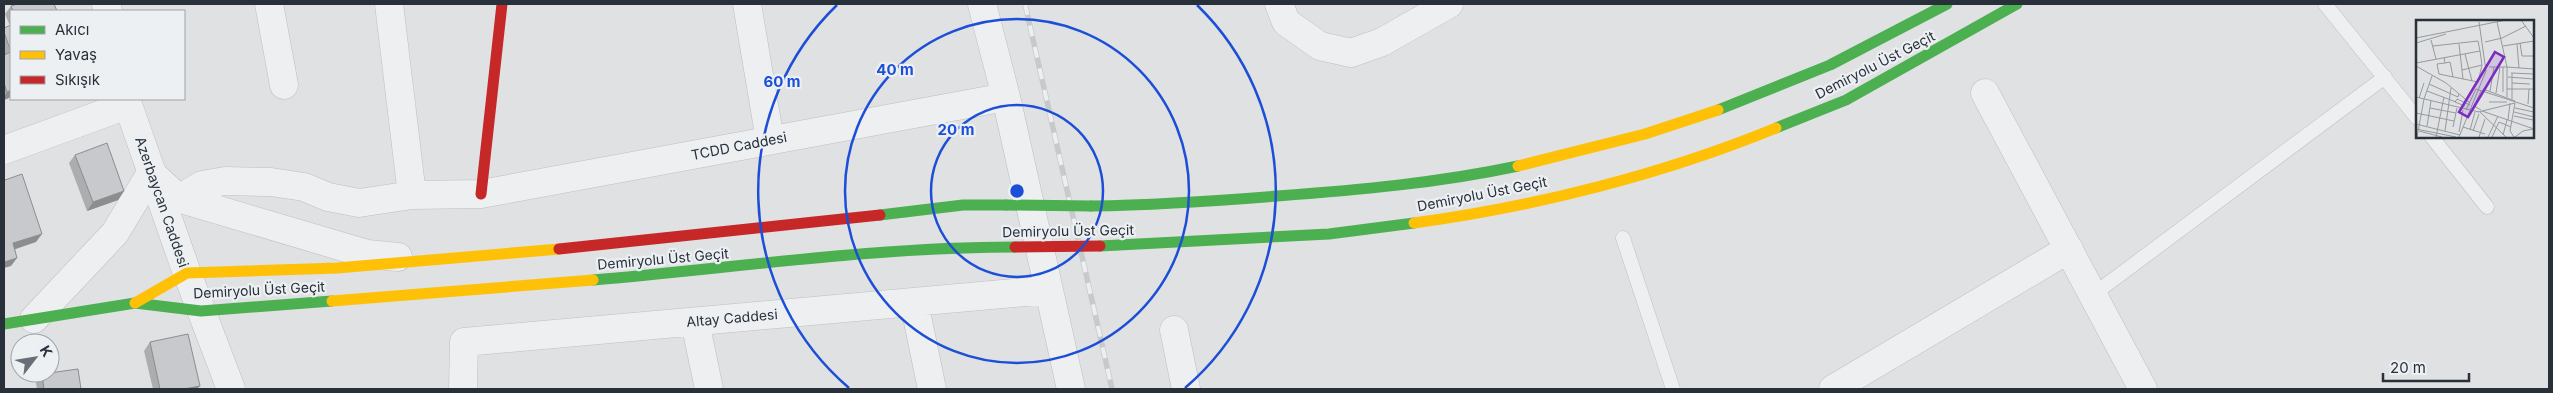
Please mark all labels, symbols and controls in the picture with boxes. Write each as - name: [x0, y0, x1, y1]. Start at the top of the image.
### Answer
- legend: [10, 10, 185, 100]
- text: Akıcı: [55, 20, 89, 39]
- inset map: [2416, 20, 2533, 138]
- street label: Demiryolu Üst Geçit: [1812, 27, 1938, 102]
- text: Yavaş: [55, 45, 97, 64]
- text: 40 m: [876, 60, 914, 79]
- text: Sıkışık: [55, 70, 101, 89]
- text: 60 m: [763, 72, 801, 91]
- text: 20 m: [938, 120, 974, 139]
- street label: TCDD Caddesi: [690, 128, 788, 163]
- street label: Azerbaycan Caddesi: [132, 134, 193, 269]
- street label: Demiryolu Üst Geçit: [1416, 173, 1549, 214]
- centre of rings: [1008, 182, 1026, 200]
- street label: Demiryolu Üst Geçit: [1002, 221, 1135, 240]
- street label: Demiryolu Üst Geçit: [597, 244, 730, 273]
- street label: Demiryolu Üst Geçit: [193, 278, 326, 301]
- street label: Altay Caddesi: [686, 305, 778, 330]
- north arrow: [10, 333, 60, 383]
- text: K: [37, 342, 56, 360]
- scale bar: [2383, 350, 2469, 382]
- text: 20 m: [2390, 358, 2426, 377]

